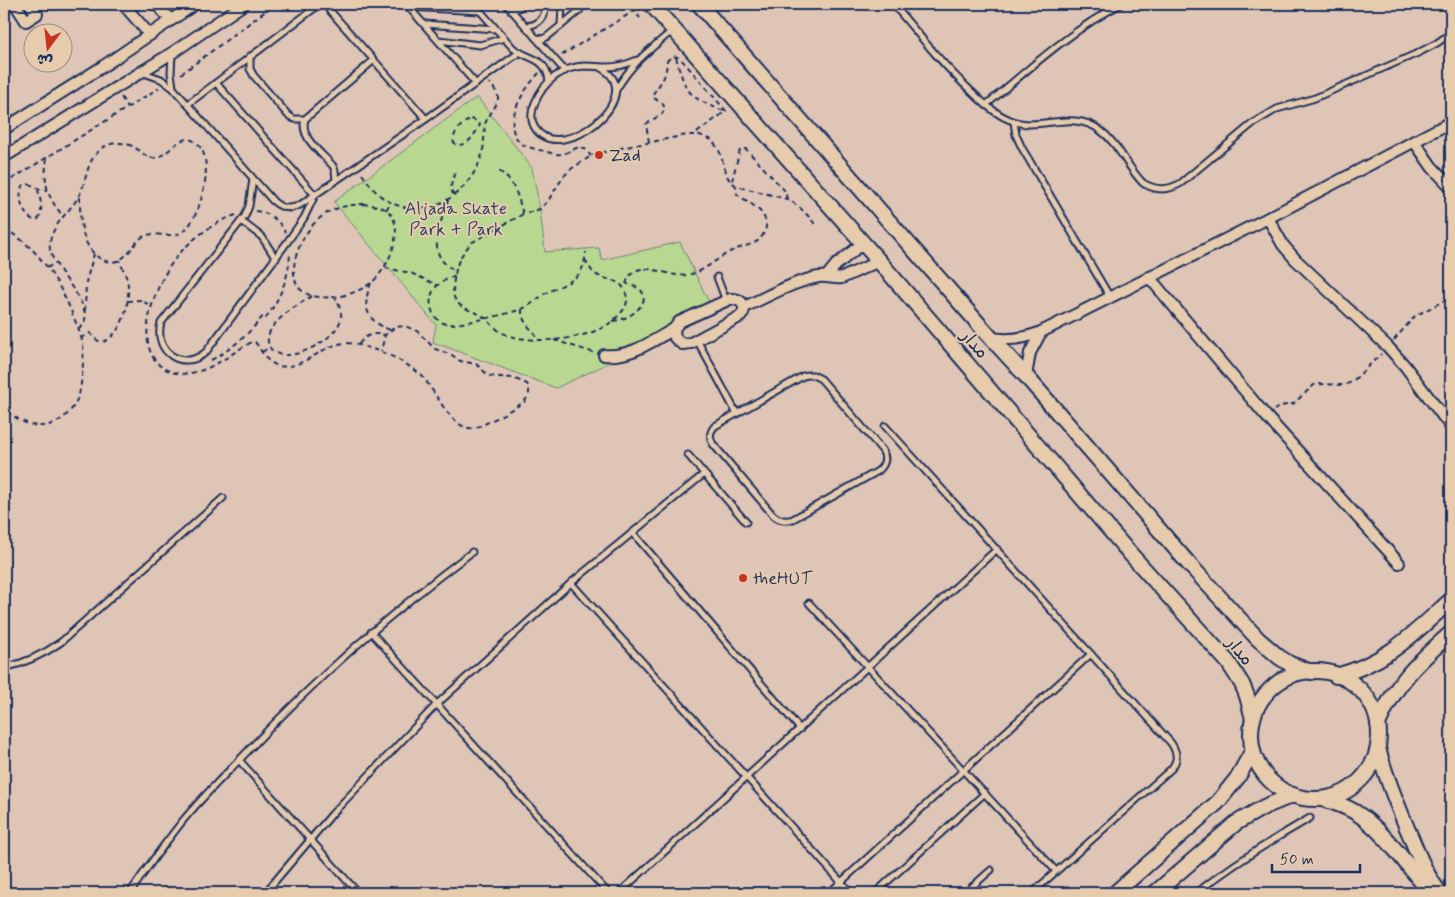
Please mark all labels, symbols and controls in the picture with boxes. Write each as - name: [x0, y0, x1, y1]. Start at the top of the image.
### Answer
- north arrow: [22, 22, 72, 72]
- text: ش: [35, 49, 55, 70]
- place label: Zad: [609, 144, 641, 168]
- marker: Zad: [593, 149, 605, 161]
- park label: Aljada Skate Park + Park: [405, 197, 507, 242]
- street label: مدار: [954, 324, 993, 364]
- place label: theHUT: [753, 567, 813, 591]
- marker: theHUT: [737, 572, 749, 584]
- street label: مدار: [1219, 630, 1258, 671]
- scale bar: [1272, 842, 1360, 874]
- text: 50 m: [1280, 850, 1314, 870]

